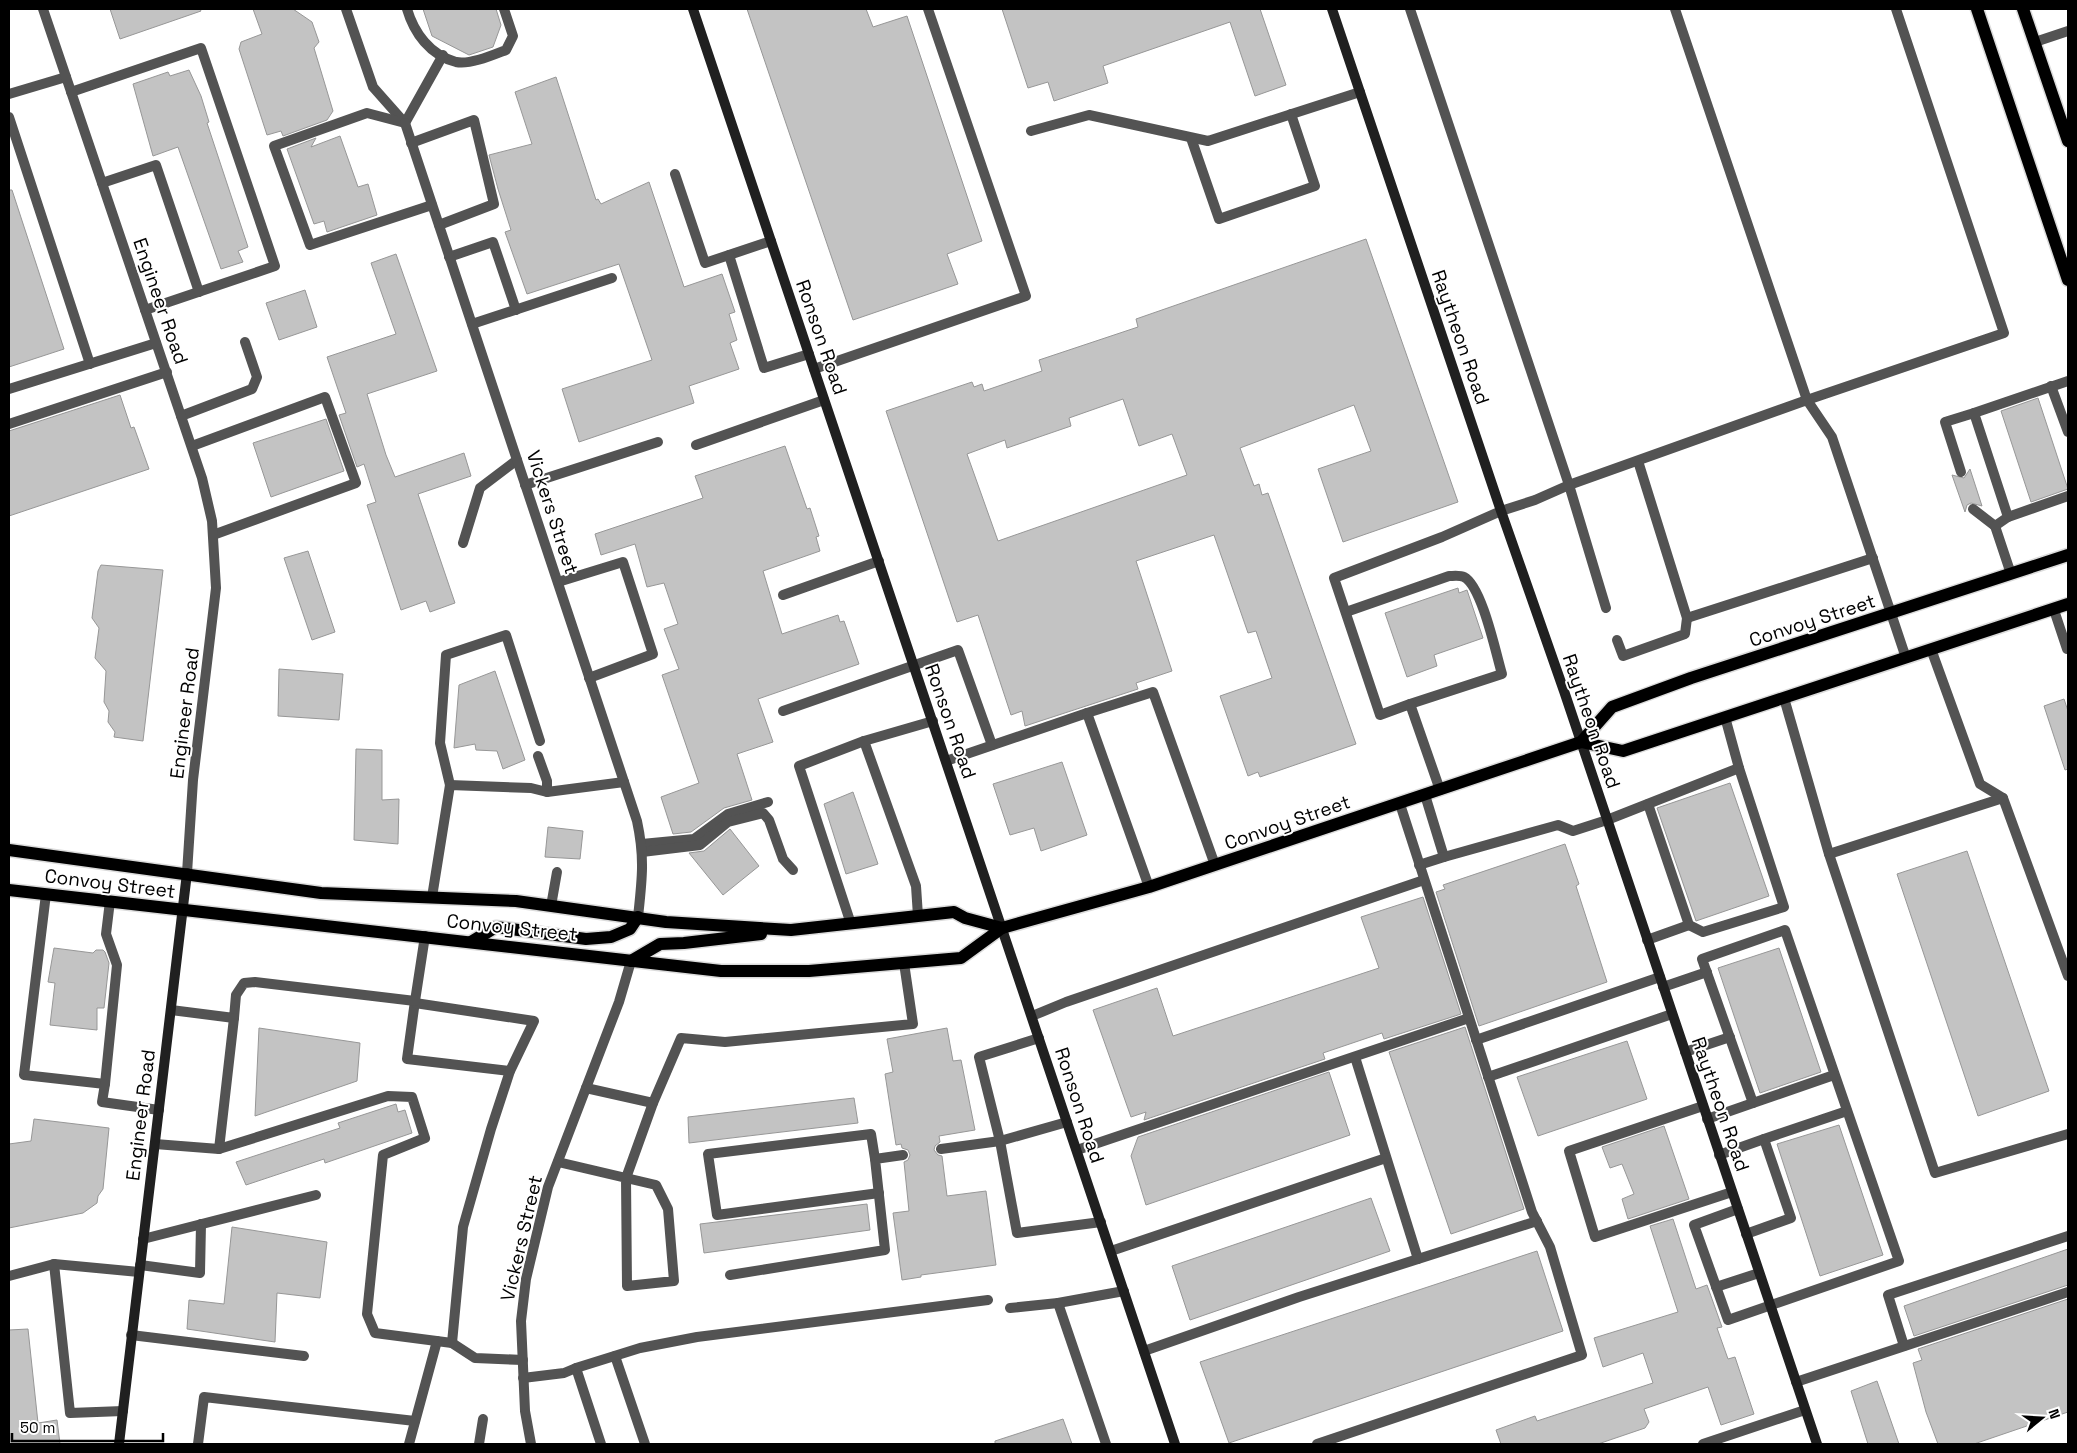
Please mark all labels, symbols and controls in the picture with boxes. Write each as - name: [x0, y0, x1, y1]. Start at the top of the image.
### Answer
- street label: Engineer Road: [127, 235, 194, 368]
- street label: Raytheon Road: [1426, 267, 1495, 408]
- street label: Ronson Road: [790, 276, 853, 398]
- street label: Vickers Street: [521, 447, 584, 577]
- street label: Convoy Street: [1746, 588, 1879, 653]
- street label: Engineer Road: [164, 646, 205, 780]
- street label: Raytheon Road: [1557, 651, 1626, 792]
- street label: Ronson Road: [919, 660, 982, 782]
- street label: Convoy Street: [1221, 789, 1353, 856]
- street label: Convoy Street: [43, 863, 177, 904]
- street label: Convoy Street: [445, 908, 579, 947]
- street label: Raytheon Road: [1686, 1034, 1755, 1175]
- street label: Ronson Road: [1049, 1044, 1110, 1166]
- street label: Engineer Road: [120, 1048, 161, 1182]
- street label: Vickers Street: [495, 1173, 548, 1304]
- north arrow: [2017, 1393, 2067, 1443]
- text: N: [2044, 1407, 2064, 1421]
- scale bar: [12, 1410, 164, 1442]
- text: 50 m: [20, 1418, 55, 1437]

